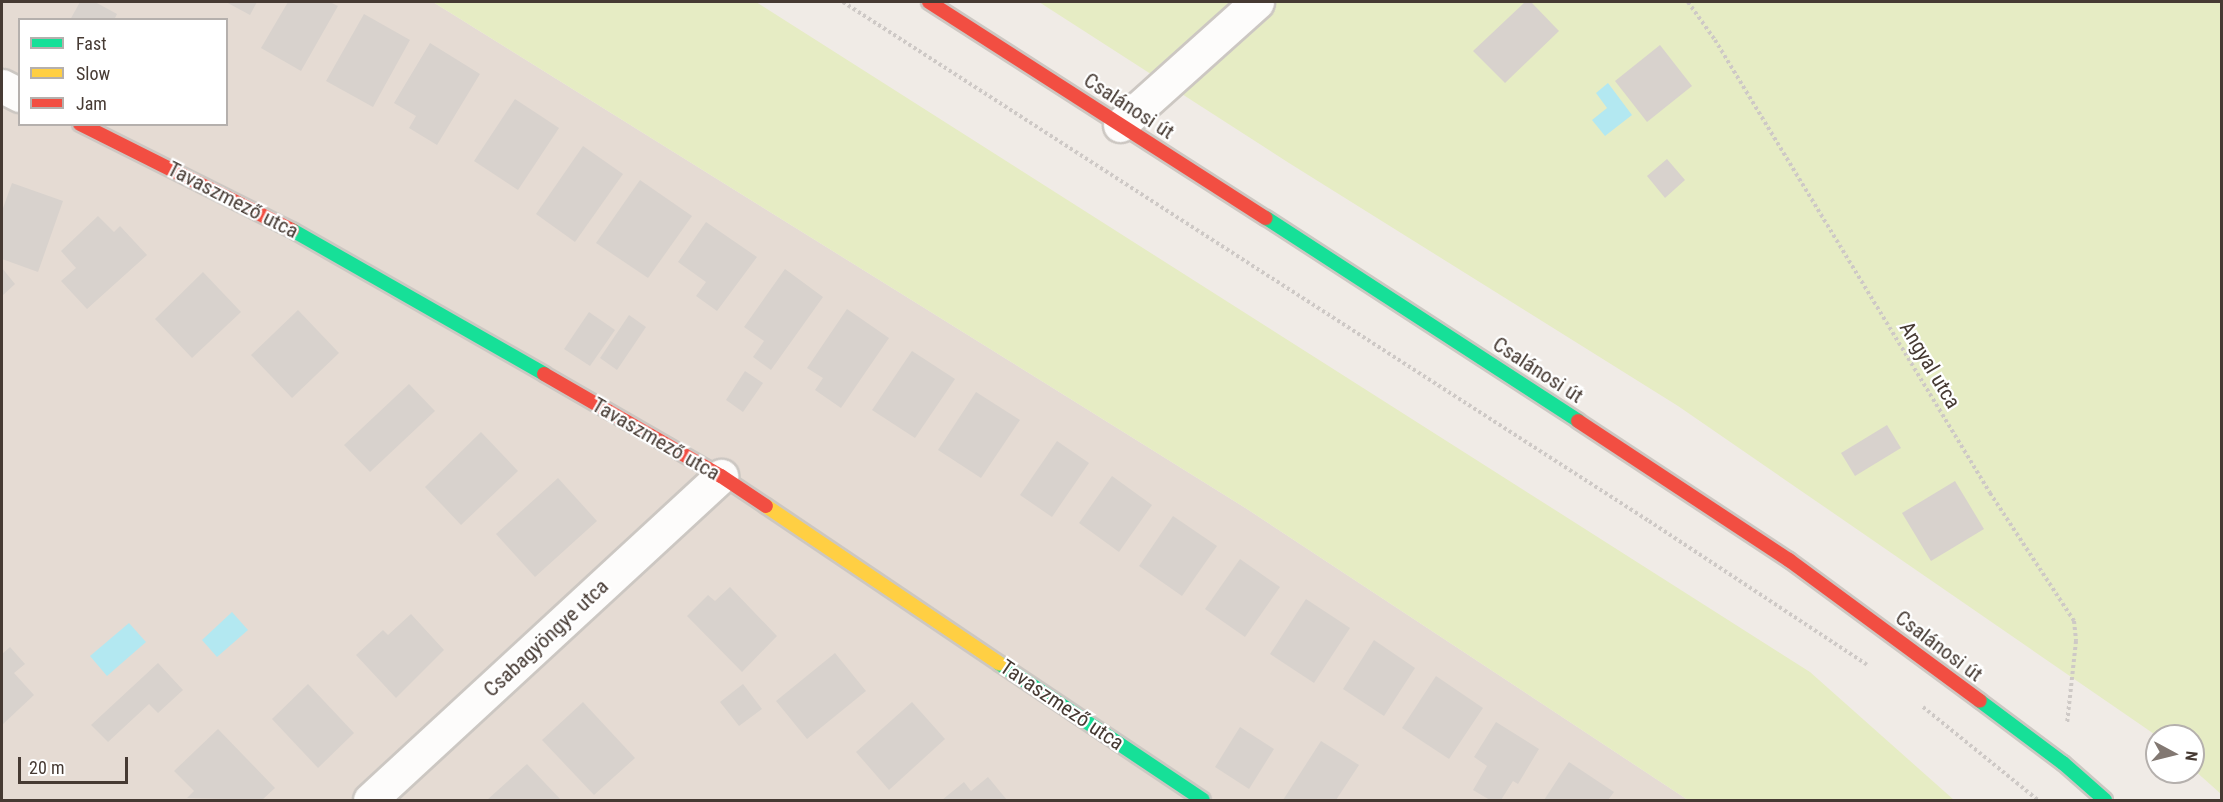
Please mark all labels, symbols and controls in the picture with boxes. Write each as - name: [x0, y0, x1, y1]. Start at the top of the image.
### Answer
- legend: [18, 18, 228, 126]
- text: Fast: [76, 33, 107, 54]
- text: Slow: [76, 63, 110, 84]
- street label: Csalánosi út: [1079, 67, 1179, 145]
- text: Jam: [76, 93, 107, 114]
- street label: Tavaszmező utca: [163, 156, 303, 244]
- street label: Angyal utca: [1894, 317, 1966, 413]
- street label: Csalánosi út: [1488, 331, 1588, 409]
- street label: Tavaszmező utca: [588, 392, 724, 486]
- street label: Csabagyöngye utca: [478, 574, 614, 702]
- street label: Csalánosi út: [1890, 605, 1988, 687]
- street label: Tavaszmező utca: [995, 654, 1129, 756]
- north arrow: [2145, 724, 2205, 784]
- scale bar: [21, 745, 130, 783]
- text: N: [2181, 750, 2201, 762]
- text: 20 m: [29, 757, 64, 778]

